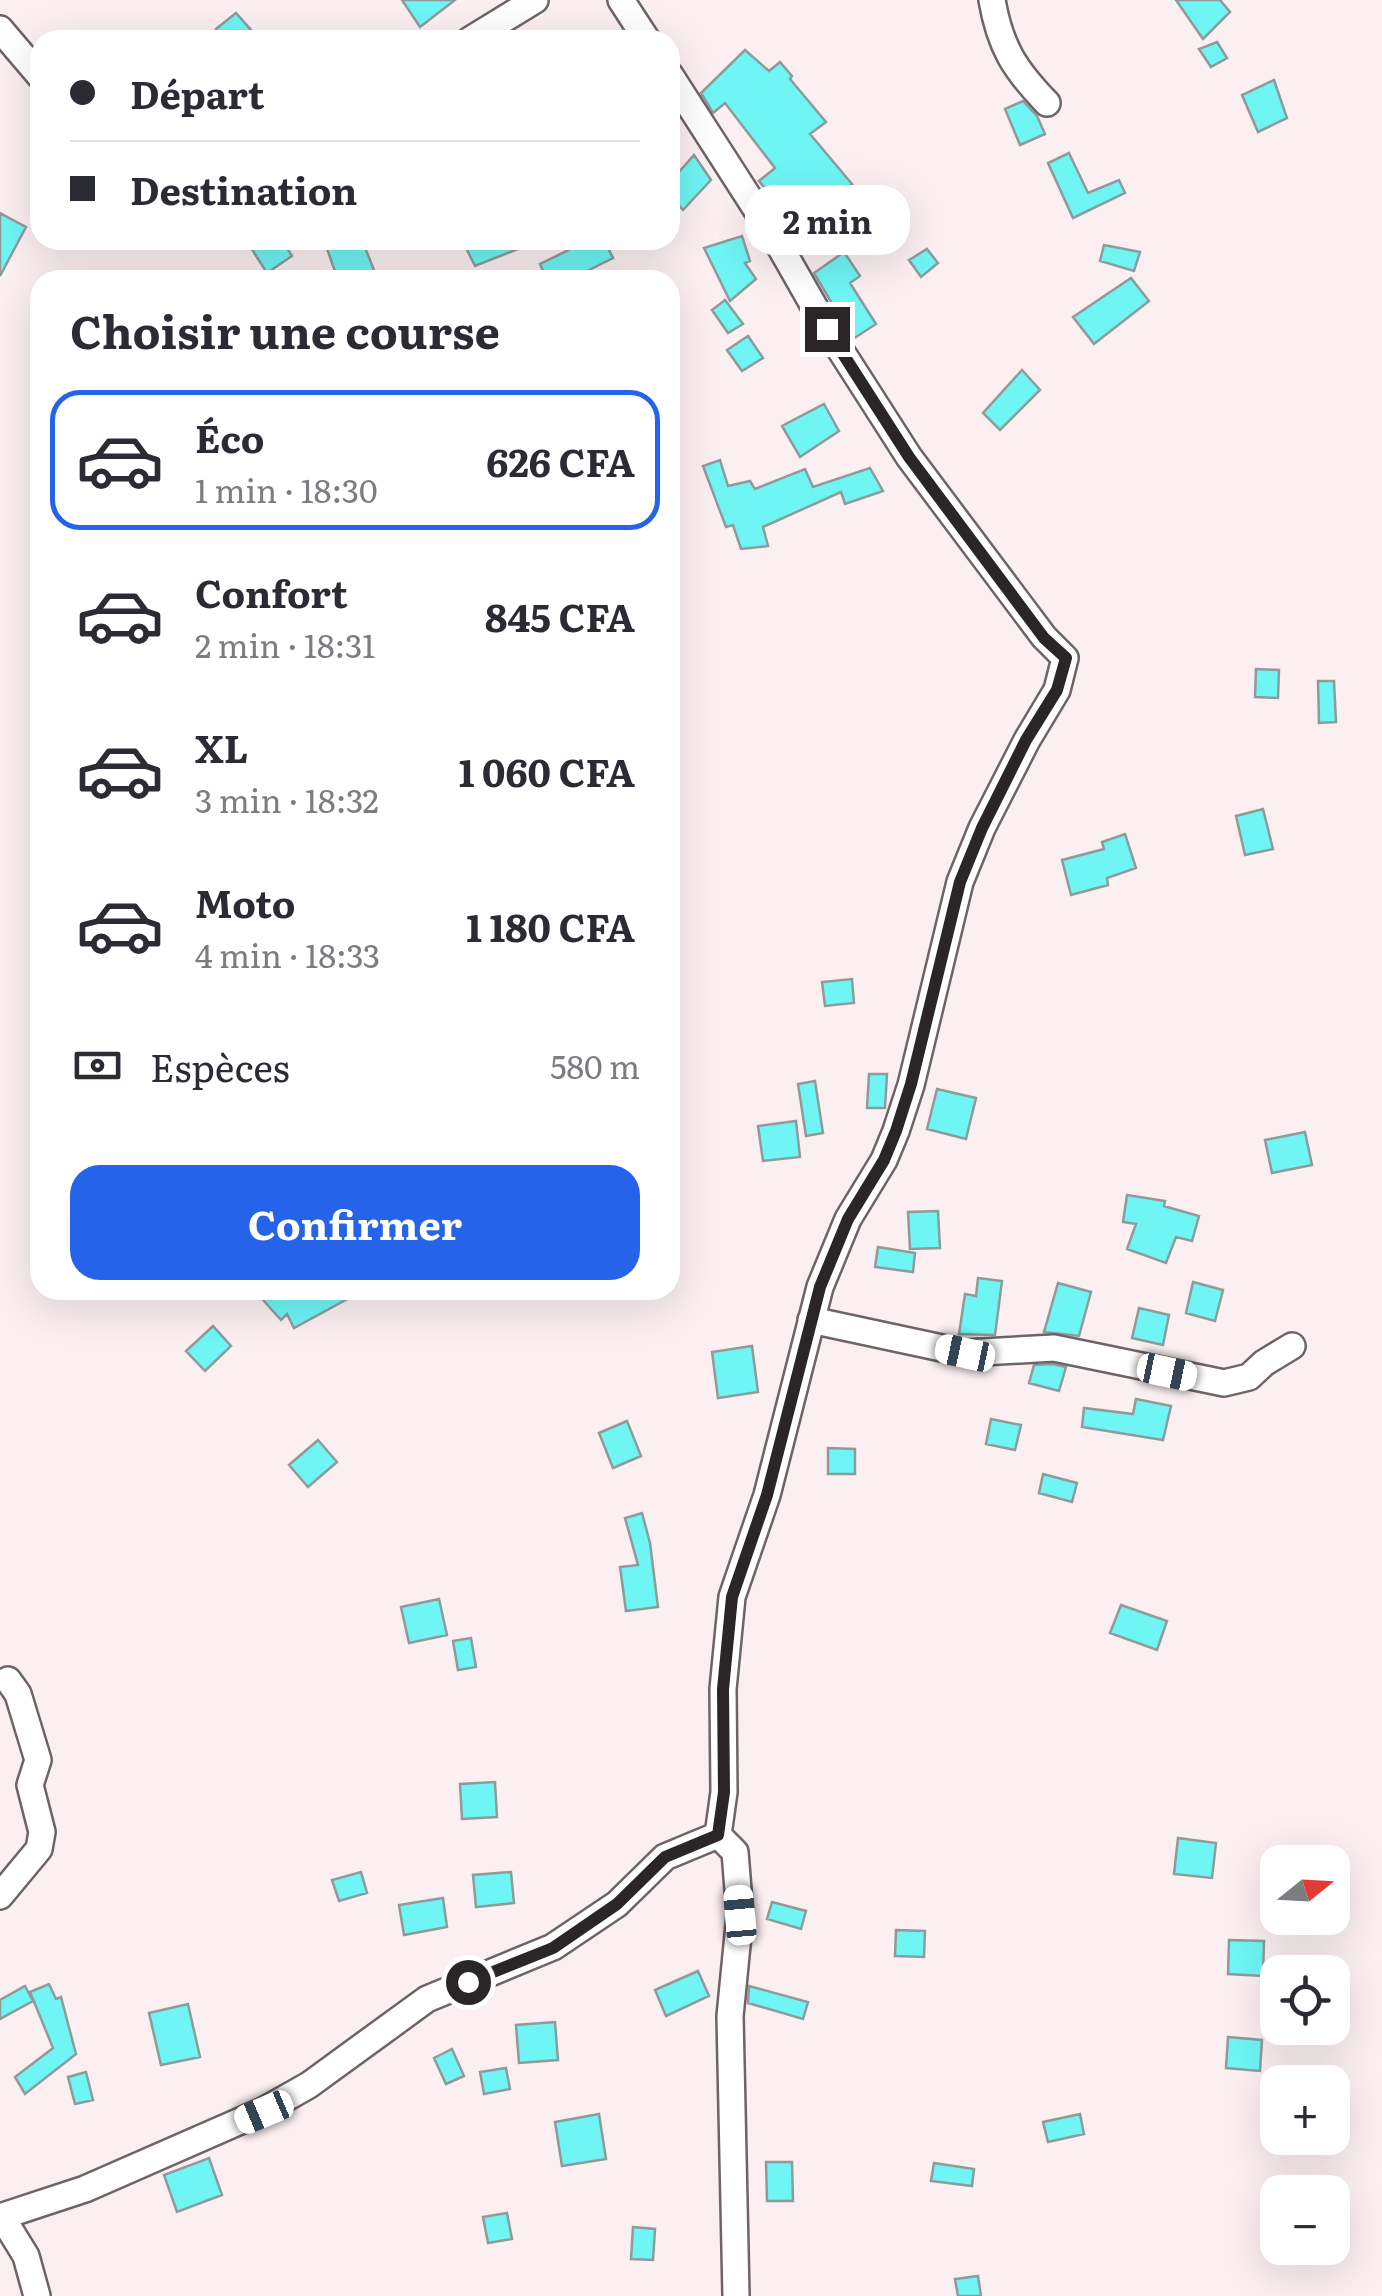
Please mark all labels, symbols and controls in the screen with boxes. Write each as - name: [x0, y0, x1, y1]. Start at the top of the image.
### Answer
- text: Départ: [130, 64, 265, 121]
- text: Destination: [130, 160, 357, 217]
- callout: 2 min: [744, 184, 910, 254]
- text: 2 min: [783, 196, 872, 244]
- text: Choisir une course: [70, 296, 500, 363]
- route end: [805, 307, 850, 352]
- text: Éco: [195, 408, 265, 465]
- icon: car: [75, 415, 165, 505]
- text: 626 CFA: [486, 432, 635, 489]
- text: 1 min · 18:30: [195, 465, 378, 513]
- text: Confort: [195, 563, 348, 620]
- icon: car: [75, 570, 165, 660]
- text: 845 CFA: [485, 587, 635, 644]
- text: 2 min · 18:31: [195, 620, 375, 668]
- text: XL: [195, 718, 248, 775]
- icon: car: [75, 725, 165, 815]
- text: 1 060 CFA: [459, 742, 635, 799]
- text: 3 min · 18:32: [195, 775, 379, 823]
- text: Moto: [195, 873, 295, 930]
- icon: car: [75, 880, 165, 970]
- text: 1 180 CFA: [466, 897, 635, 954]
- text: 4 min · 18:33: [195, 930, 380, 978]
- text: Espèces: [150, 1037, 290, 1094]
- icon: cash: [70, 1038, 125, 1093]
- text: 580 m: [550, 1041, 640, 1089]
- button: Confirmer: [70, 1165, 640, 1280]
- car: [933, 1332, 997, 1374]
- car: [1135, 1351, 1199, 1393]
- north arrow: [1260, 1845, 1350, 1935]
- map controls: [1260, 1845, 1350, 2265]
- car: [722, 1884, 758, 1946]
- button: locate: [1260, 1955, 1350, 2045]
- route start: [446, 1960, 491, 2005]
- button: +: [1260, 2065, 1350, 2155]
- car: [231, 2086, 297, 2138]
- button: −: [1260, 2175, 1350, 2265]

